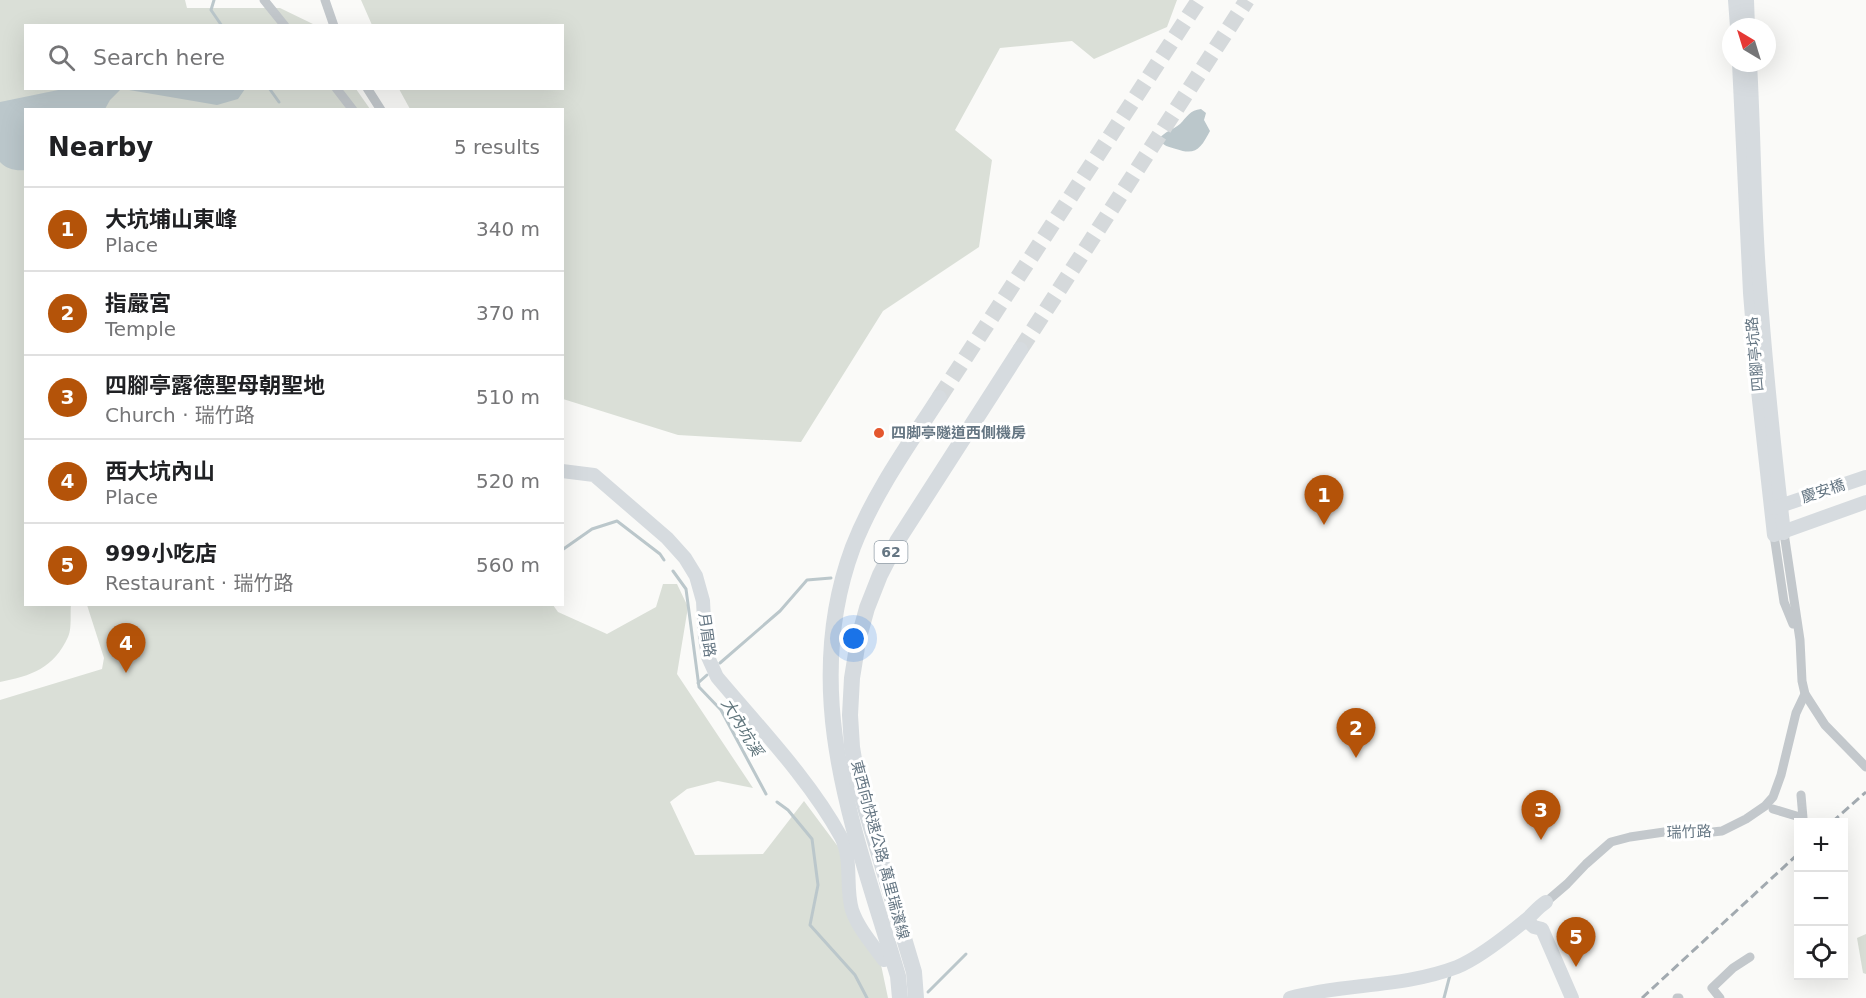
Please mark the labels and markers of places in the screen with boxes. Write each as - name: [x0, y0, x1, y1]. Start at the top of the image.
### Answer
- place label: 四脚亭隧道西側機房: [891, 424, 1026, 442]
- marker: 四脚亭隧道西側機房: [872, 426, 886, 440]
- pin: 1: [1304, 476, 1344, 525]
- pin: 4: [106, 624, 146, 673]
- pin: 2: [1336, 708, 1376, 758]
- pin: 3: [1522, 790, 1560, 840]
- pin: 5: [1556, 918, 1596, 967]

